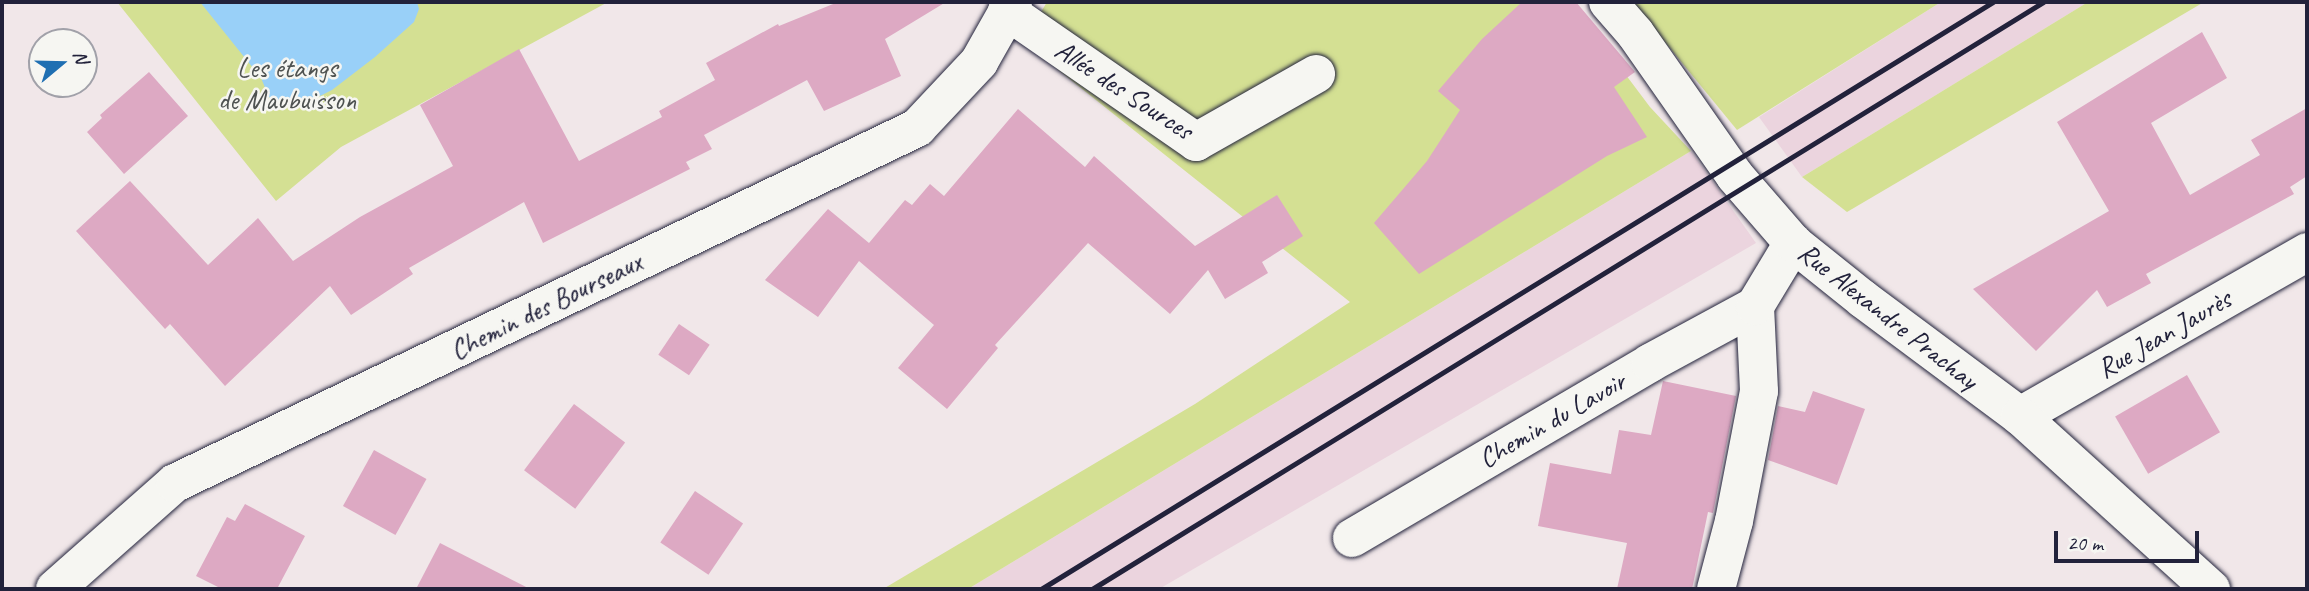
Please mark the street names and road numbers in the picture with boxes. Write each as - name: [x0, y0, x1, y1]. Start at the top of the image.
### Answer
- street label: Allée des Sources: [1049, 33, 1199, 147]
- street label: Rue Alexandre Prachay: [1792, 236, 1984, 396]
- street label: Chemin des Bourseaux: [445, 245, 647, 367]
- street label: Rue Jean Jaurès: [2091, 282, 2237, 386]
- street label: Chemin du Lavoir: [1473, 365, 1631, 475]

